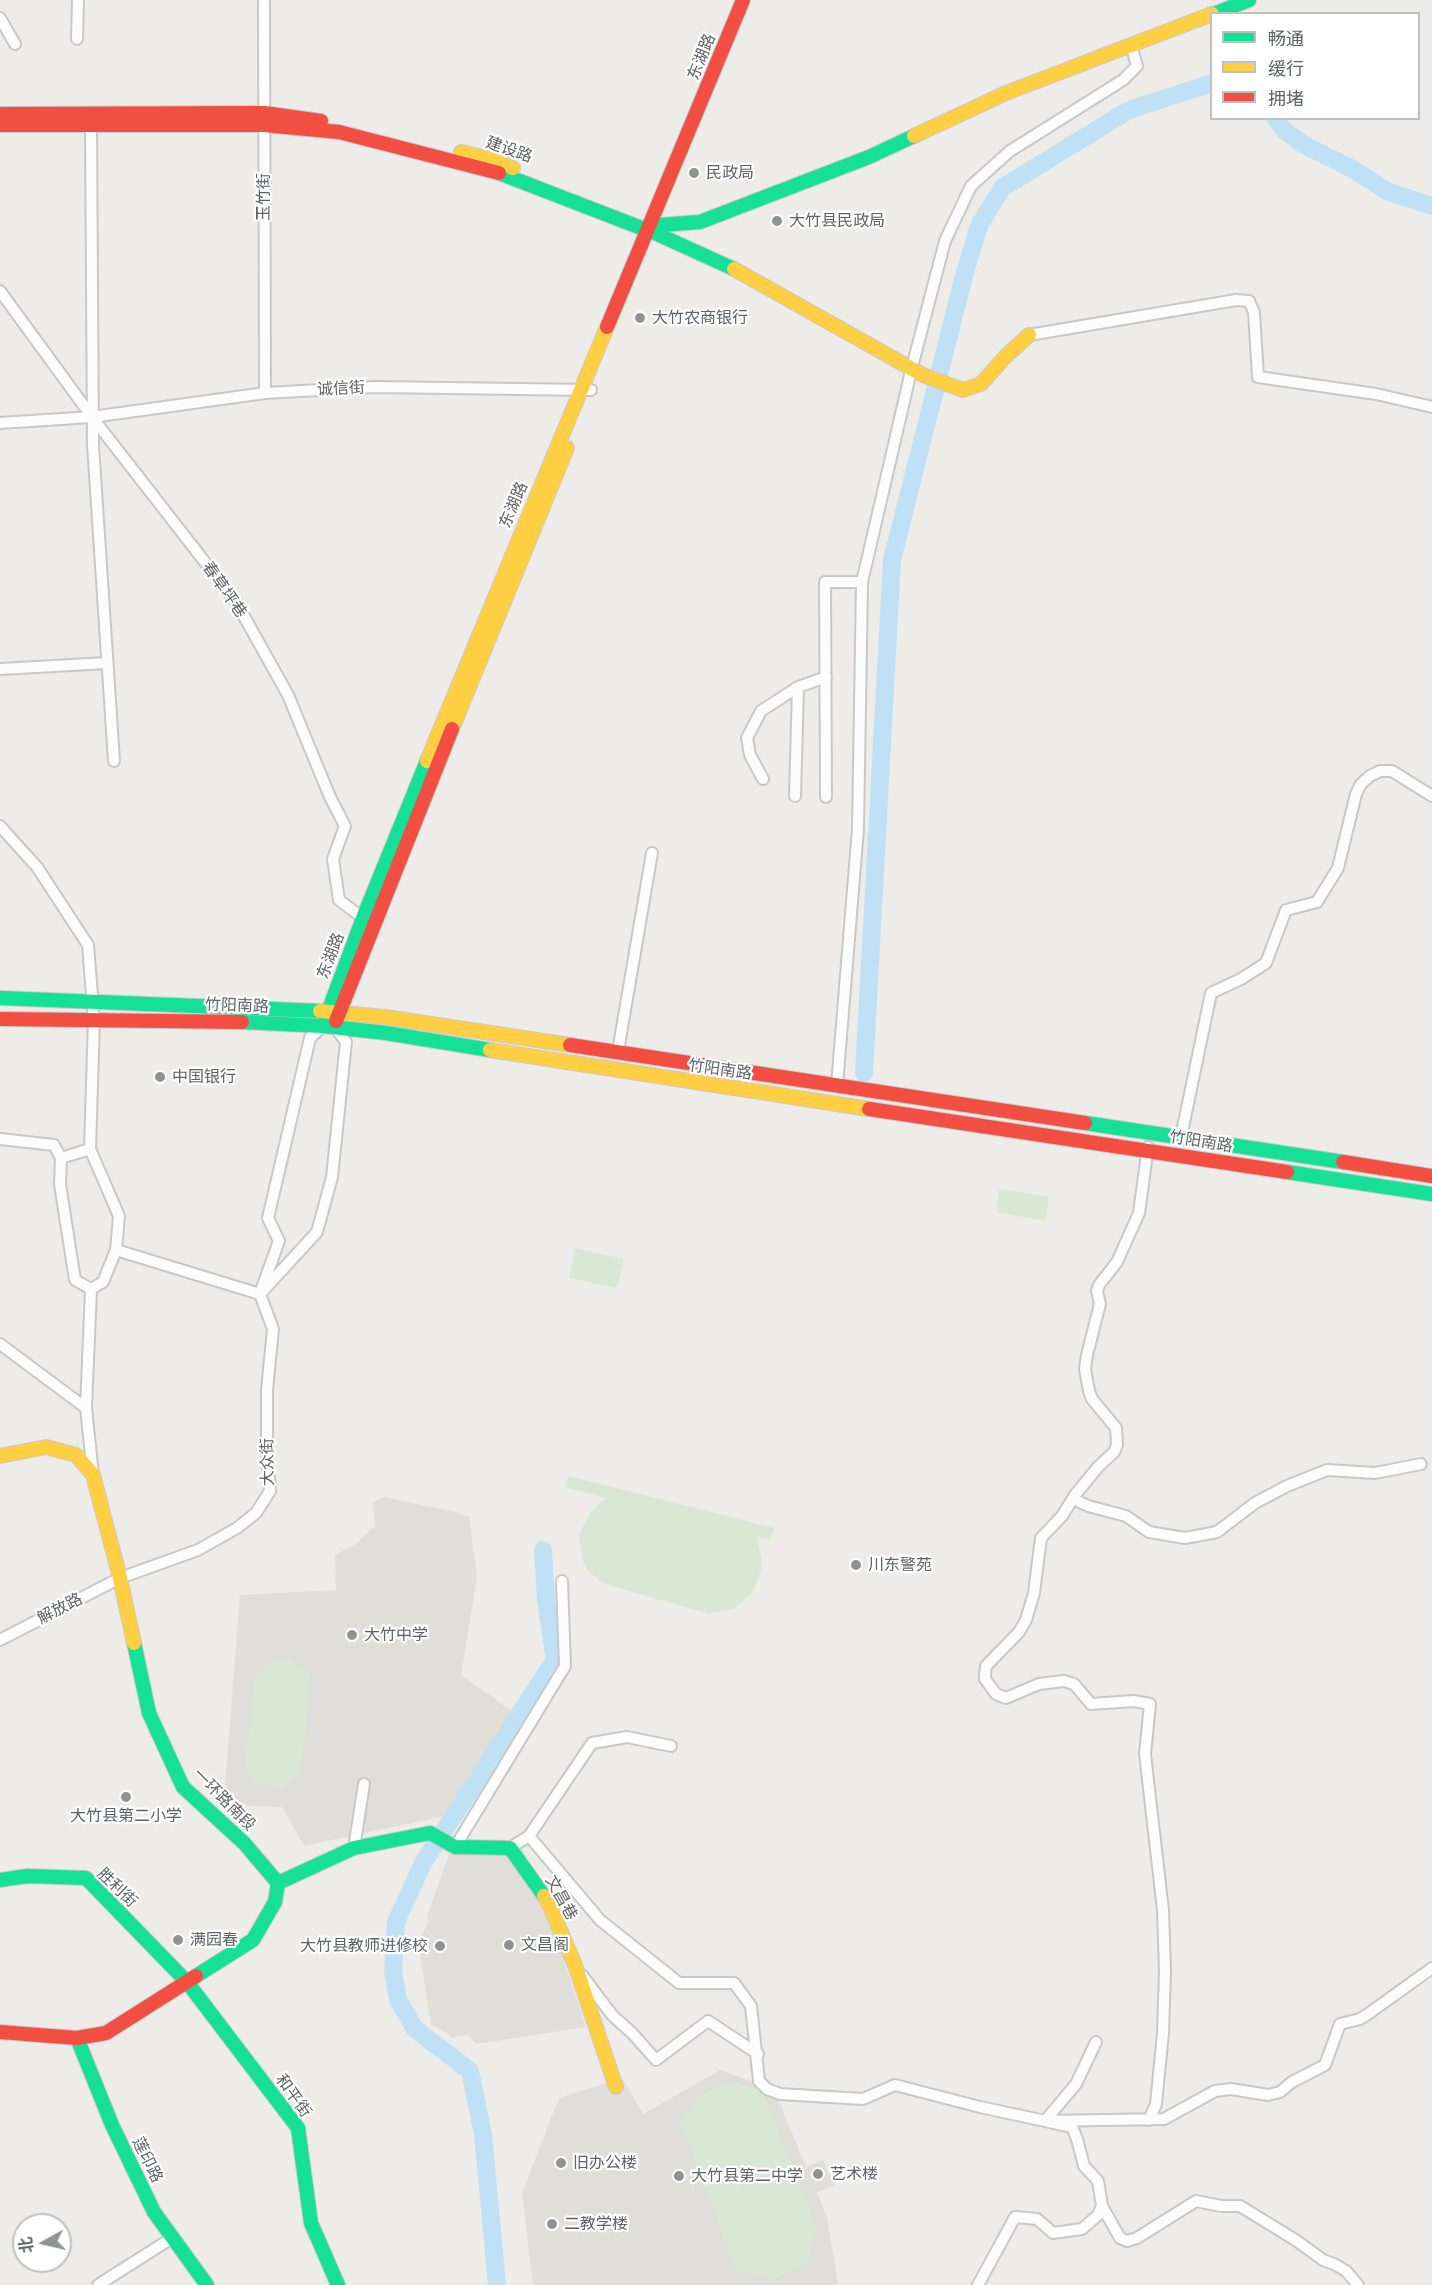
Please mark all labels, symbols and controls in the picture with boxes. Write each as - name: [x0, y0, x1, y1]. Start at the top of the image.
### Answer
- legend: [1210, 12, 1420, 120]
- text: 畅通: [1268, 27, 1304, 50]
- street label: 东湖路: [684, 31, 720, 83]
- text: 缓行: [1268, 57, 1304, 80]
- text: 拥堵: [1268, 87, 1304, 110]
- street label: 建设路: [483, 133, 535, 167]
- place label: 民政局: [706, 163, 754, 183]
- marker: 民政局: [687, 166, 701, 180]
- street label: 玉竹街: [254, 173, 274, 221]
- place label: 大竹县民政局: [789, 211, 885, 231]
- marker: 大竹县民政局: [770, 214, 784, 228]
- place label: 大竹农商银行: [652, 308, 748, 328]
- marker: 大竹农商银行: [633, 311, 647, 325]
- street label: 诚信街: [317, 378, 365, 400]
- street label: 东湖路: [496, 479, 532, 531]
- street label: 春草坪巷: [198, 558, 250, 622]
- street label: 东湖路: [313, 930, 349, 982]
- street label: 竹阳南路: [205, 995, 269, 1017]
- street label: 竹阳南路: [687, 1056, 753, 1084]
- place label: 中国银行: [172, 1067, 236, 1087]
- marker: 中国银行: [153, 1070, 167, 1084]
- street label: 竹阳南路: [1168, 1128, 1234, 1156]
- street label: 大众街: [258, 1438, 278, 1486]
- place label: 川东警苑: [868, 1555, 932, 1575]
- marker: 川东警苑: [849, 1558, 863, 1572]
- street label: 解放路: [34, 1590, 86, 1628]
- place label: 大竹中学: [364, 1625, 428, 1645]
- marker: 大竹中学: [345, 1628, 359, 1642]
- street label: 一环路南段: [189, 1765, 259, 1835]
- marker: 大竹县第二小学: [119, 1790, 133, 1804]
- place label: 大竹县第二小学: [70, 1806, 182, 1826]
- street label: 胜利街: [93, 1864, 141, 1912]
- street label: 文昌巷: [541, 1872, 581, 1924]
- place label: 满园春: [190, 1930, 238, 1950]
- marker: 满园春: [171, 1933, 185, 1947]
- place label: 文昌阁: [521, 1935, 569, 1955]
- place label: 大竹县教师进修校: [300, 1936, 428, 1956]
- marker: 文昌阁: [502, 1938, 516, 1952]
- marker: 大竹县教师进修校: [433, 1939, 447, 1953]
- street label: 和平街: [271, 2071, 315, 2121]
- street label: 莲印路: [128, 2134, 166, 2186]
- place label: 旧办公楼: [573, 2153, 637, 2173]
- marker: 旧办公楼: [554, 2156, 568, 2170]
- place label: 艺术楼: [830, 2164, 878, 2184]
- place label: 大竹县第二中学: [691, 2166, 803, 2186]
- marker: 艺术楼: [811, 2167, 825, 2181]
- marker: 大竹县第二中学: [672, 2169, 686, 2183]
- north arrow: [12, 2213, 72, 2273]
- place label: 二教学楼: [564, 2214, 628, 2234]
- marker: 二教学楼: [545, 2217, 559, 2231]
- text: 北: [15, 2236, 37, 2255]

